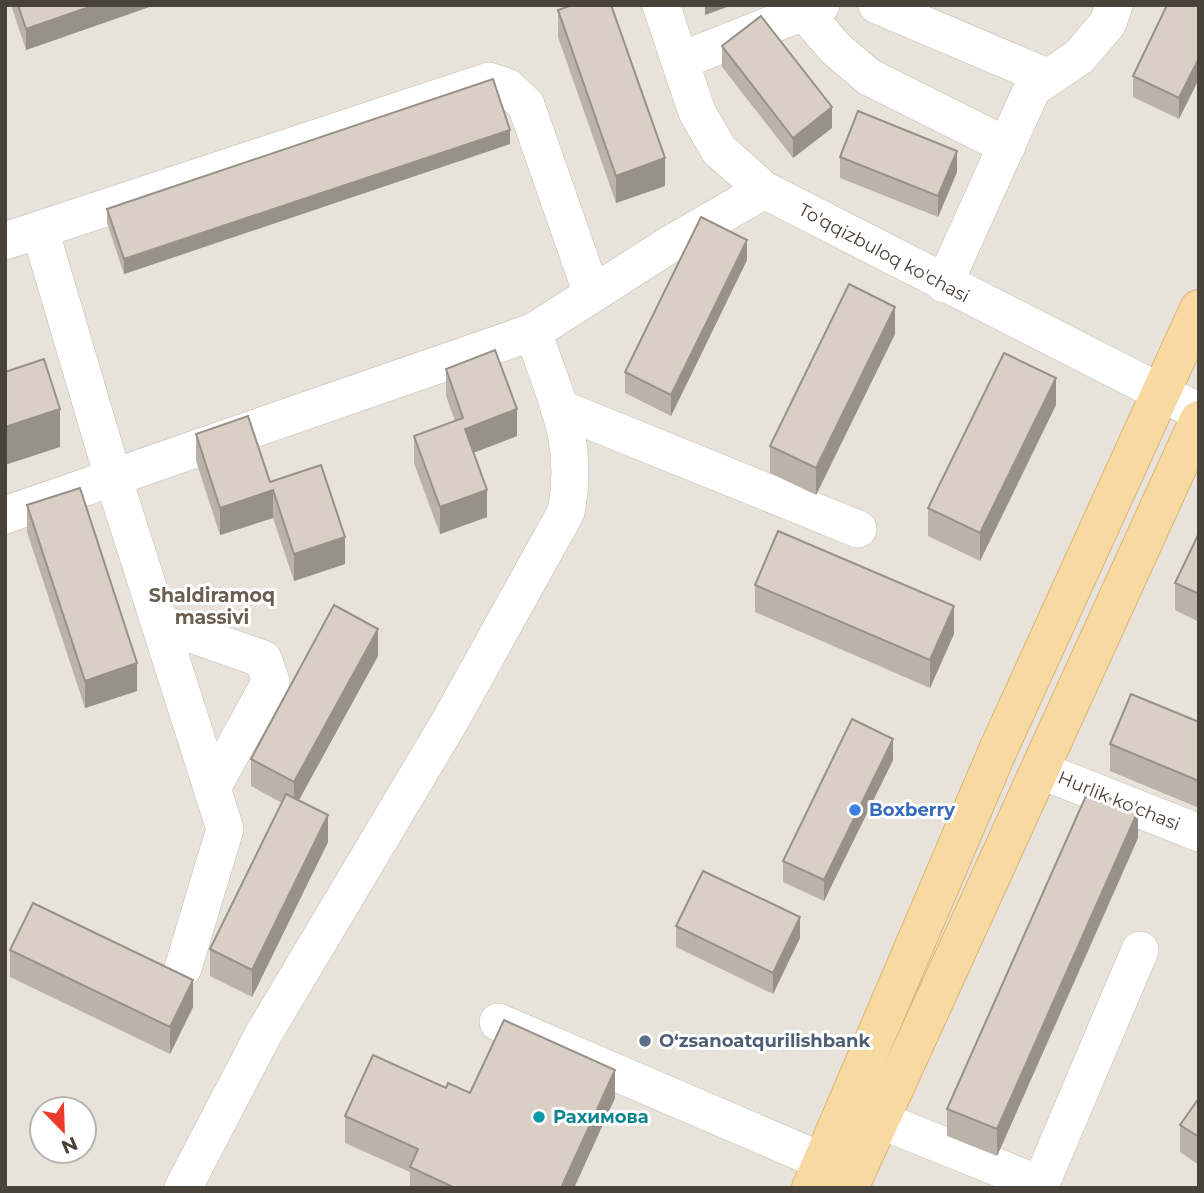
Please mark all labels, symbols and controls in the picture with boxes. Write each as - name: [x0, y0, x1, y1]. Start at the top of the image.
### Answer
- street label: To'qqizbuloq ko'chasi: [795, 199, 973, 307]
- district label: Shaldiramoq massivi: [149, 584, 275, 629]
- street label: Hurlik ko'chasi: [1055, 766, 1183, 836]
- place label: Boxberry: [869, 799, 955, 821]
- marker: Boxberry: [847, 802, 863, 818]
- place label: Oʻzsanoatqurilishbank: [659, 1030, 871, 1052]
- marker: Oʻzsanoatqurilishbank: [637, 1033, 653, 1049]
- north arrow: [28, 1095, 98, 1165]
- place label: Рахимова: [553, 1106, 649, 1128]
- marker: Рахимова: [531, 1109, 547, 1125]
- text: N: [58, 1132, 81, 1159]

